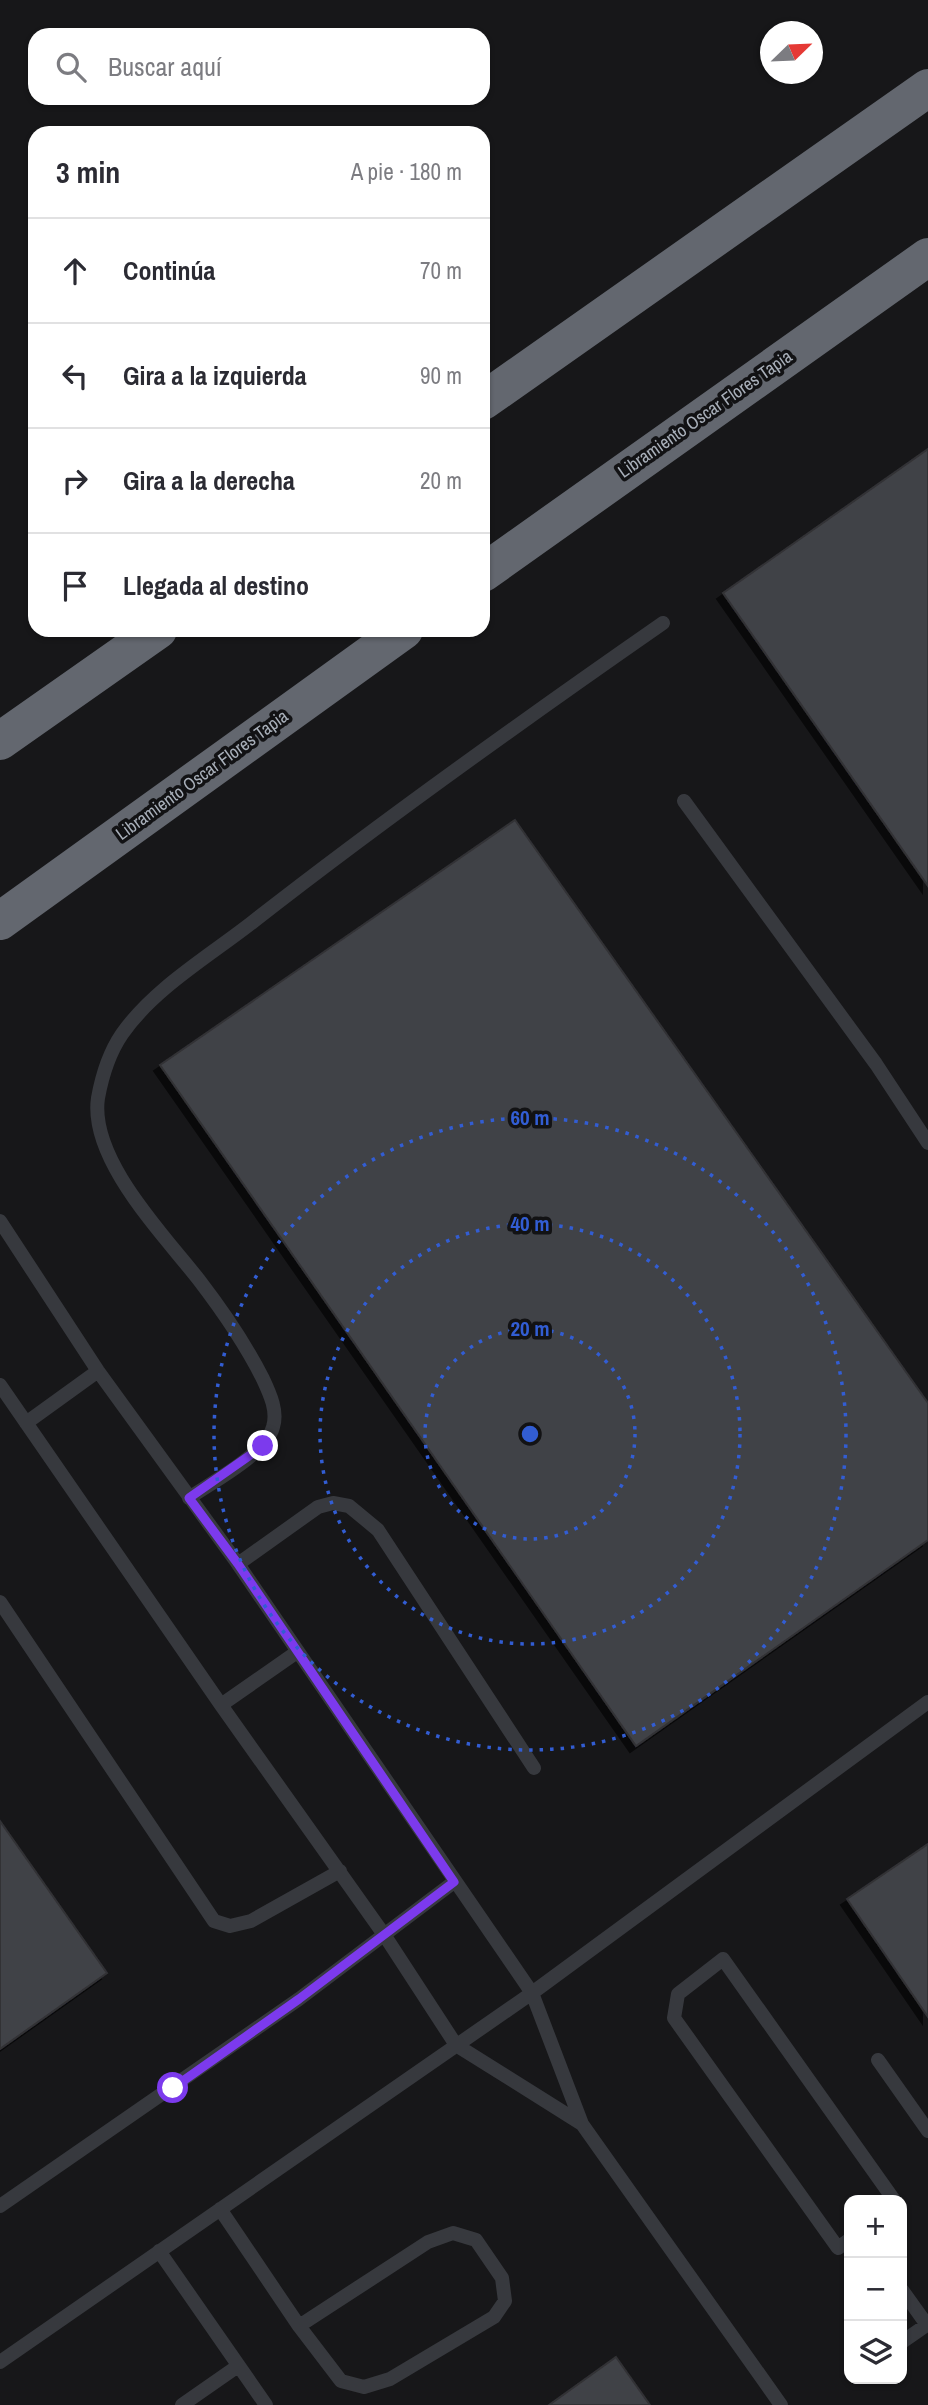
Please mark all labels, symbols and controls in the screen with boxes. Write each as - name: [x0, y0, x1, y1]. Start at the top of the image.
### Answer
- north arrow: [760, 21, 823, 84]
- search box: [28, 28, 490, 105]
- icon: search: [52, 48, 90, 86]
- text: Buscar aquí: [108, 49, 222, 84]
- text: 3 min: [56, 152, 120, 192]
- text: A pie · 180 m: [351, 156, 462, 187]
- icon: ahead: [56, 252, 94, 290]
- text: Continúa: [123, 253, 215, 288]
- text: 70 m: [420, 255, 462, 286]
- street label: Libramiento Oscar Flores Tapia: [613, 344, 797, 483]
- icon: left: [56, 357, 94, 395]
- text: Gira a la izquierda: [123, 358, 307, 393]
- text: 90 m: [420, 360, 462, 391]
- icon: right: [56, 462, 94, 500]
- text: Gira a la derecha: [123, 463, 295, 498]
- text: 20 m: [420, 465, 462, 496]
- icon: arrive: [56, 567, 94, 605]
- text: Llegada al destino: [123, 568, 309, 603]
- street label: Libramiento Oscar Flores Tapia: [110, 703, 293, 846]
- text: 60 m: [510, 1103, 550, 1132]
- text: 40 m: [510, 1209, 550, 1238]
- text: 20 m: [510, 1314, 550, 1343]
- centre of rings: [518, 1422, 542, 1446]
- route end: [247, 1430, 278, 1461]
- route start: [157, 2072, 188, 2103]
- map controls: [844, 2195, 907, 2384]
- button: +: [844, 2195, 907, 2258]
- button: −: [844, 2258, 907, 2321]
- button: layers: [844, 2321, 907, 2384]

